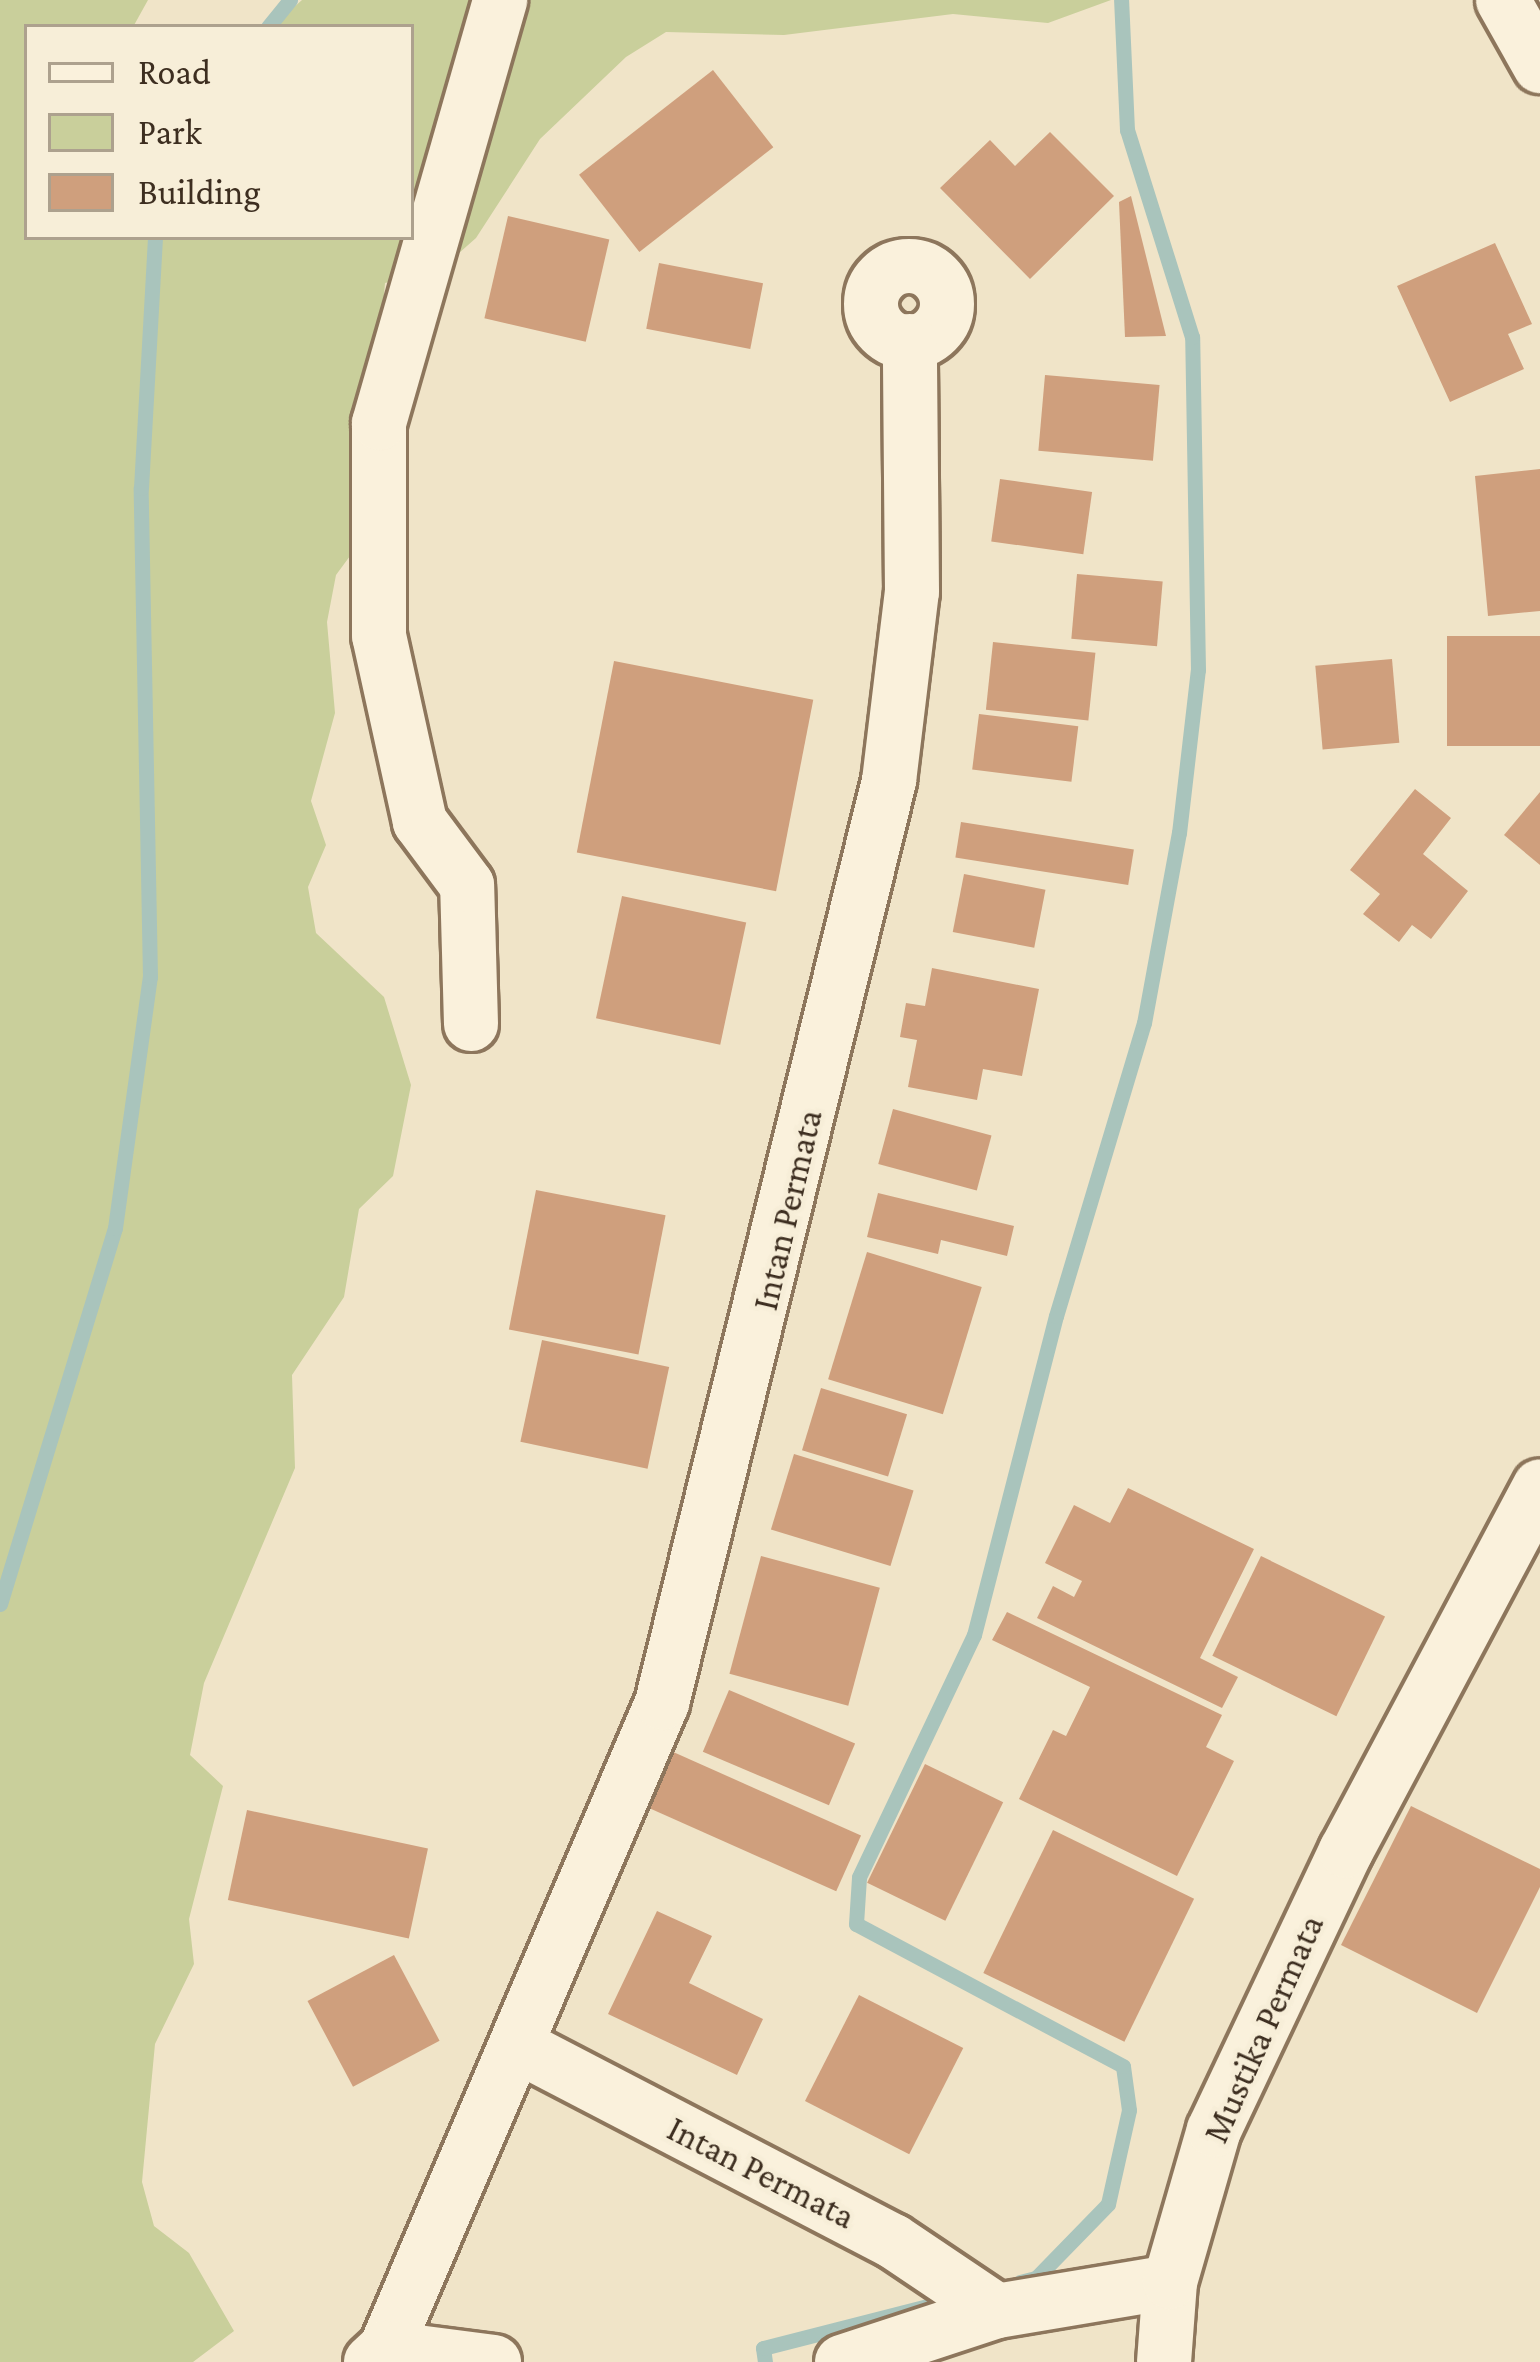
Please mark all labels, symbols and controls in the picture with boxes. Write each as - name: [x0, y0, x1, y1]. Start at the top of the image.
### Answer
- legend: [24, 24, 414, 240]
- text: Road: [138, 52, 211, 92]
- text: Park: [138, 112, 202, 152]
- text: Building: [138, 172, 261, 212]
- street label: Intan Permata: [744, 1105, 832, 1315]
- street label: Mustika Permata: [1194, 1908, 1334, 2150]
- street label: Intan Permata: [660, 2107, 862, 2239]

